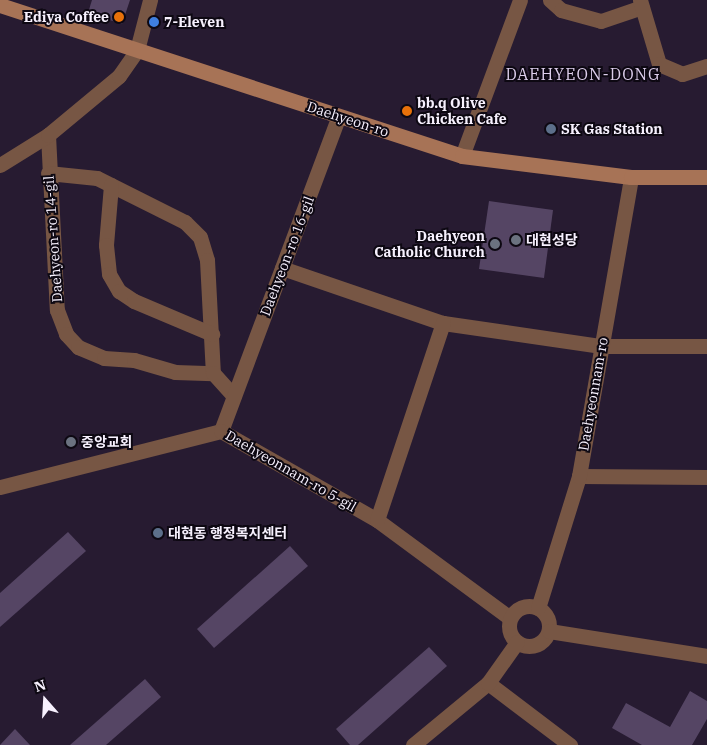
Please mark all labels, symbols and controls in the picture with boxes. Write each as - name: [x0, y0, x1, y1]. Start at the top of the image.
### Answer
- place label: Ediya Coffee: [24, 9, 109, 25]
- marker: Ediya Coffee: [113, 11, 125, 23]
- place label: 7-Eleven: [164, 14, 224, 30]
- marker: 7-Eleven: [148, 16, 160, 28]
- district label: DAEHYEON-DONG: [504, 64, 662, 84]
- place label: bb.q Olive Chicken Cafe: [417, 95, 507, 128]
- street label: Daehyeon-ro: [305, 98, 391, 140]
- marker: bb.q Olive Chicken Cafe: [401, 105, 413, 117]
- place label: SK Gas Station: [561, 121, 663, 137]
- marker: SK Gas Station: [545, 123, 557, 135]
- street label: Daehyeon-ro 14-gil: [40, 175, 66, 303]
- street label: Daehyeon-ro 16-gil: [256, 194, 318, 318]
- place label: Daehyeon Catholic Church: [374, 228, 485, 260]
- place label: 대현성당: [526, 232, 578, 248]
- marker: 대현성당: [510, 234, 522, 246]
- marker: Daehyeon Catholic Church: [489, 238, 501, 250]
- street label: Daehyeonnam-ro: [575, 336, 611, 452]
- street label: Daehyeonnam-ro 5-gil: [223, 427, 359, 515]
- place label: 중앙교회: [81, 434, 133, 450]
- marker: 중앙교회: [65, 436, 77, 448]
- place label: 대현동 행정복지센터: [168, 525, 287, 541]
- marker: 대현동 행정복지센터: [152, 527, 164, 539]
- north arrow: [20, 675, 70, 725]
- text: N: [32, 676, 48, 696]

